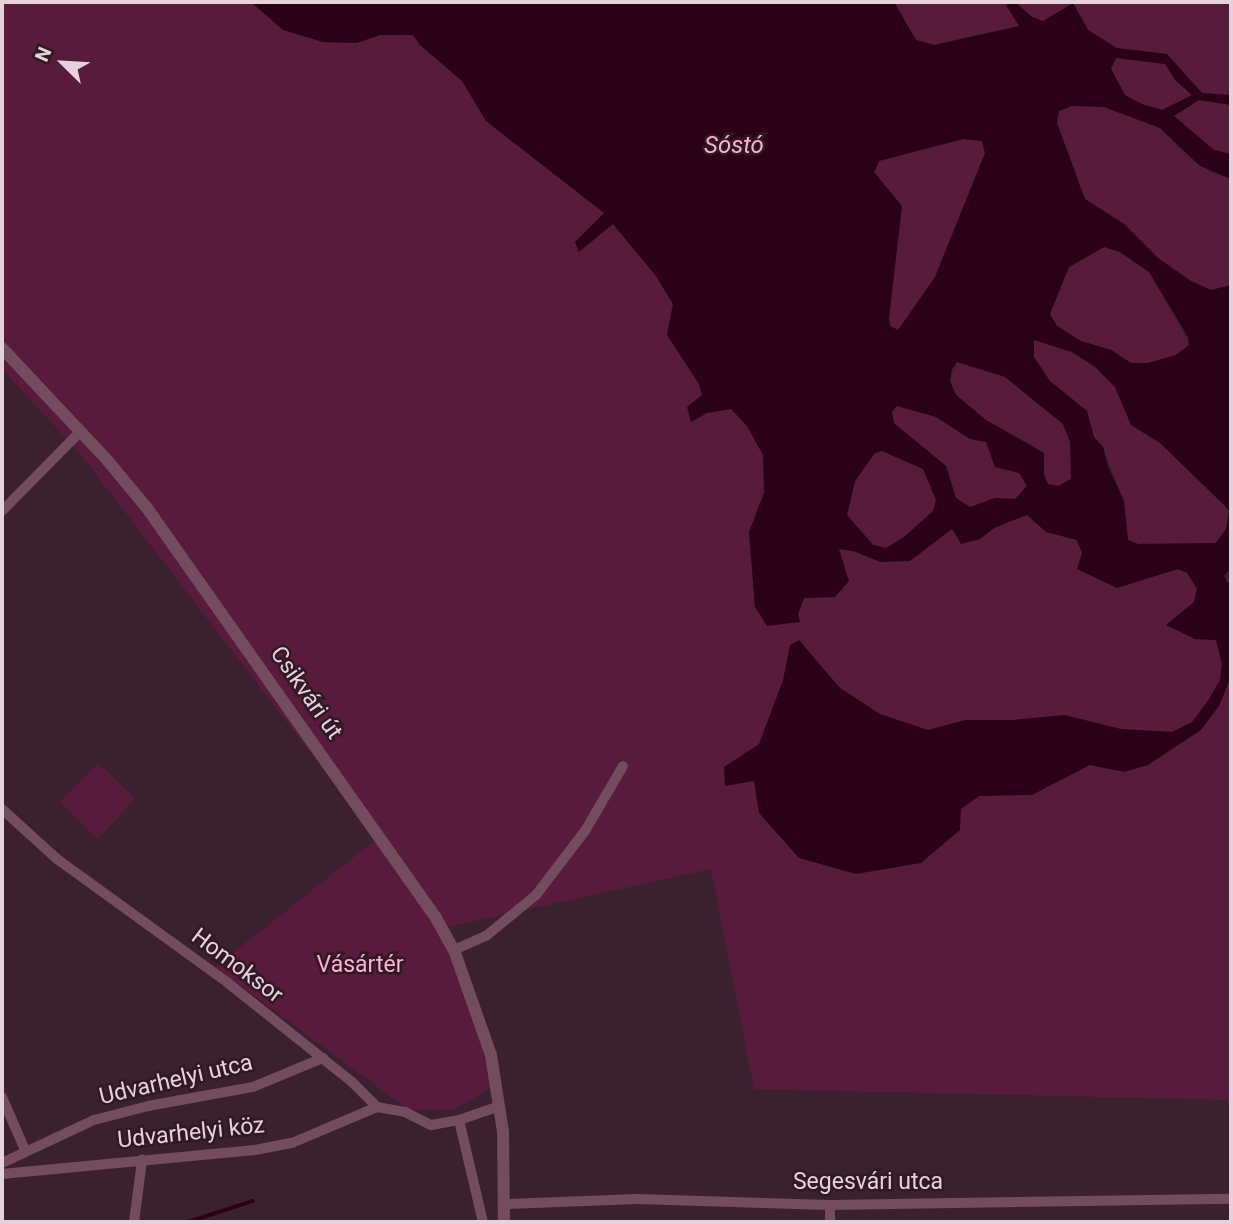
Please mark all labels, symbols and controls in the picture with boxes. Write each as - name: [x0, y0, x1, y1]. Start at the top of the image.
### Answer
- north arrow: [28, 28, 98, 98]
- text: N: [30, 43, 57, 65]
- water label: Sóstó: [704, 132, 764, 160]
- street label: Csikvári út: [264, 641, 348, 745]
- street label: Homoksor: [186, 923, 288, 1009]
- park label: Vásártér: [317, 951, 403, 979]
- street label: Udvarhelyi utca: [97, 1049, 255, 1111]
- street label: Udvarhelyi köz: [116, 1112, 266, 1154]
- street label: Segesvári utca: [793, 1168, 943, 1196]

